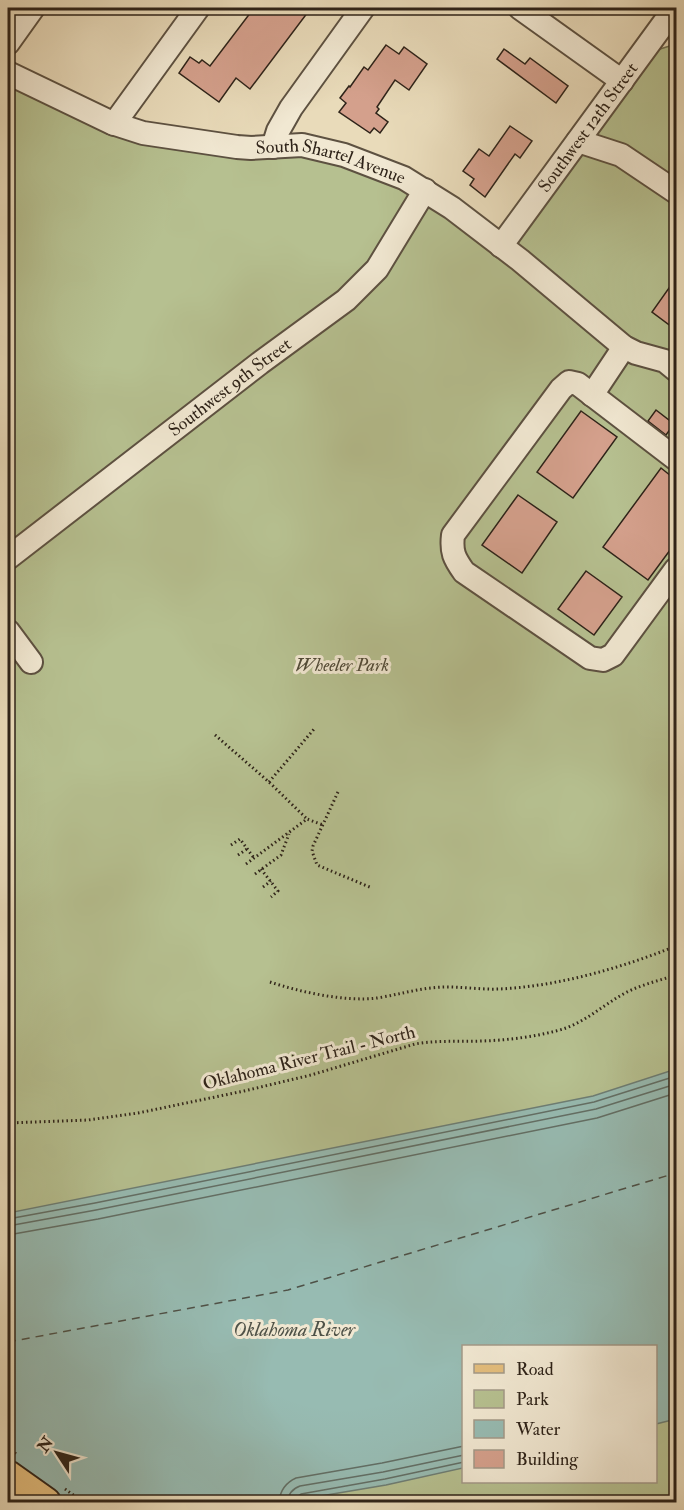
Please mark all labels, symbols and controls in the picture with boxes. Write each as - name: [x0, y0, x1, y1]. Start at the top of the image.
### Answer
- street label: Southwest 12th Street: [533, 58, 643, 197]
- street label: South Shartel Avenue: [255, 133, 409, 189]
- street label: Southwest 9th Street: [163, 332, 296, 441]
- park label: Wheeler Park: [295, 654, 389, 677]
- street label: Oklahoma River Trail - North: [200, 1020, 418, 1096]
- water label: Oklahoma River: [233, 1317, 357, 1342]
- legend: [462, 1345, 657, 1483]
- text: Road: [516, 1358, 554, 1381]
- text: Park: [516, 1388, 549, 1411]
- text: Water: [515, 1418, 560, 1441]
- north arrow: [27, 1423, 87, 1483]
- text: N: [33, 1433, 58, 1457]
- text: Building: [516, 1448, 579, 1471]

